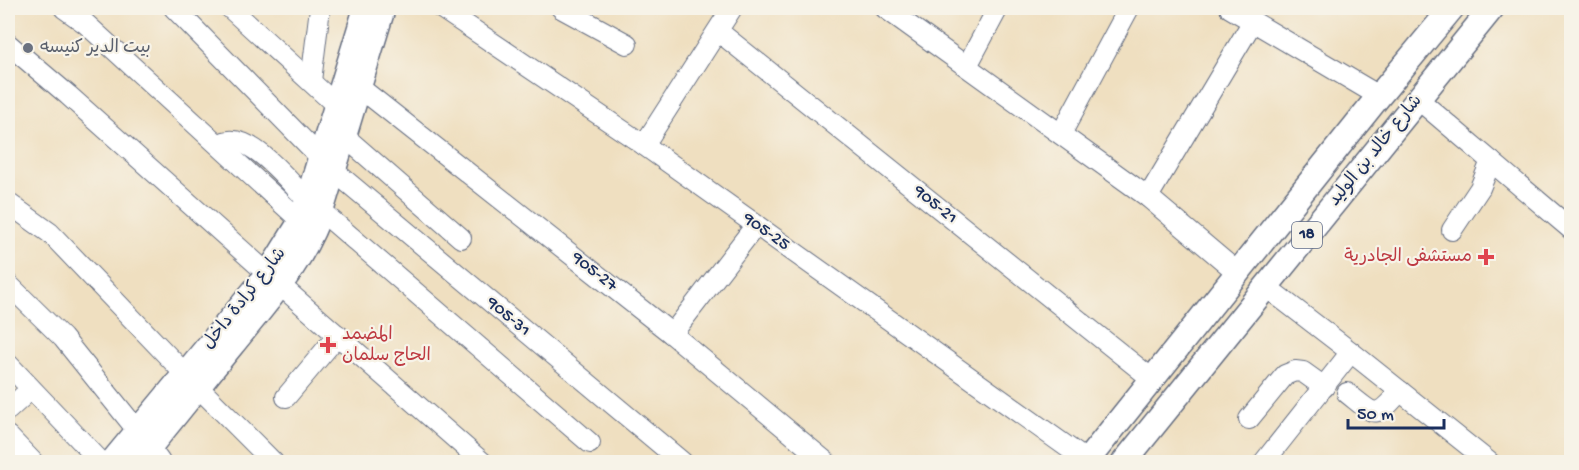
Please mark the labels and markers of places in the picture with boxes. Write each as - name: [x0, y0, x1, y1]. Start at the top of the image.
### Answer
- place label: بيت الدير كنيسه: [40, 38, 151, 59]
- marker: بيت الدير كنيسه: [21, 41, 35, 55]
- place label: مستشفى الجادرية: [1344, 247, 1472, 268]
- marker: مستشفى الجادرية: [1477, 248, 1495, 266]
- place label: المضمد الحاج سلمان: [342, 325, 431, 367]
- marker: المضمد الحاج سلمان: [319, 336, 337, 354]

